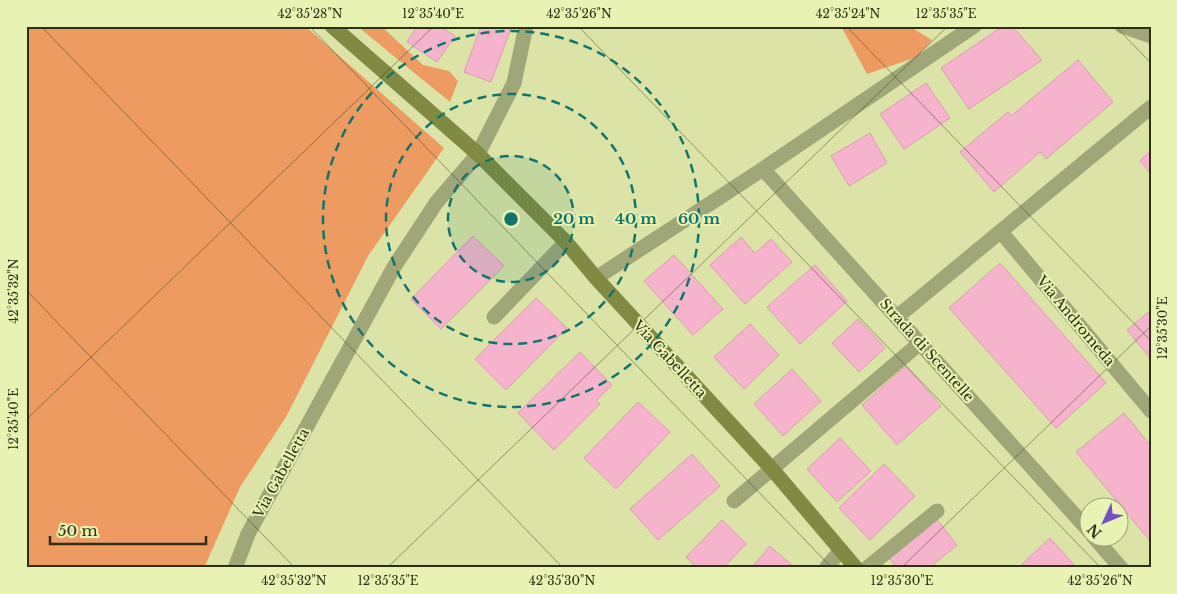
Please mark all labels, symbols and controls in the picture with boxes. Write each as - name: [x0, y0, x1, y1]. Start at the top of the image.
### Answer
- text: 42°35'28"N: [277, 6, 343, 21]
- text: 12°35'40"E: [402, 6, 464, 21]
- text: 42°35'26"N: [546, 6, 612, 21]
- text: 42°35'24"N: [816, 6, 881, 21]
- text: 12°35'35"E: [915, 6, 977, 21]
- text: 20 m: [553, 209, 595, 228]
- text: 40 m: [615, 209, 657, 228]
- text: 60 m: [678, 209, 720, 228]
- centre of rings: [502, 210, 520, 228]
- text: 42°35'32"N: [6, 258, 21, 324]
- street label: Via Andromeda: [1032, 271, 1119, 370]
- street label: Strada di Scentelle: [876, 295, 978, 405]
- text: 12°35'30"E: [1155, 296, 1170, 359]
- street label: Via Gabelletta: [629, 316, 711, 402]
- text: 12°35'40"E: [6, 388, 21, 450]
- street label: Via Gabelletta: [248, 425, 313, 522]
- north arrow: [1080, 496, 1130, 546]
- scale bar: [50, 514, 206, 546]
- text: N: [1084, 520, 1106, 542]
- text: 50 m: [58, 521, 98, 540]
- text: 42°35'32"N: [261, 573, 327, 588]
- text: 12°35'35"E: [357, 573, 419, 588]
- text: 42°35'30"N: [529, 573, 595, 588]
- text: 12°35'30"E: [871, 573, 934, 588]
- text: 42°35'26"N: [1067, 573, 1133, 588]

